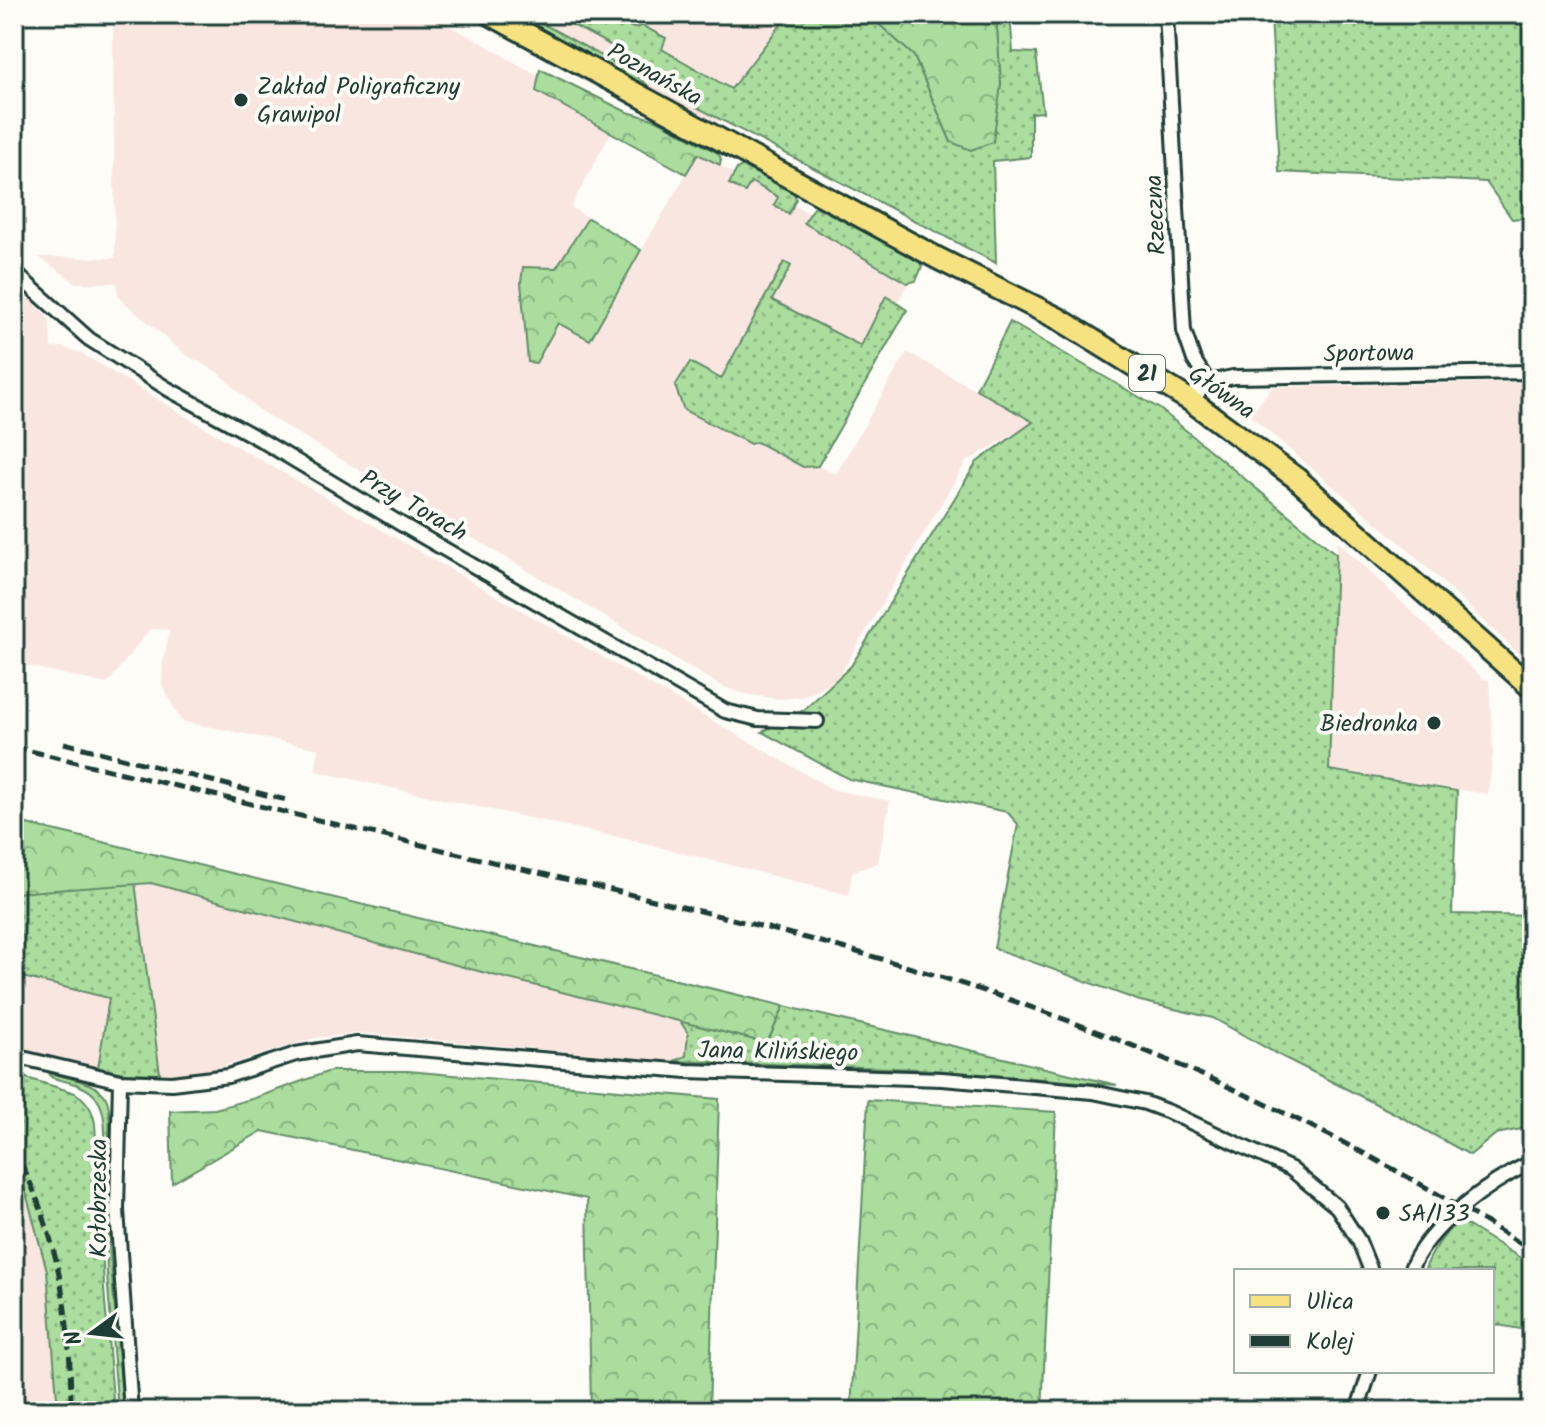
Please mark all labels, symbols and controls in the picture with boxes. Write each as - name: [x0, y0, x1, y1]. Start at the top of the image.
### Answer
- street label: Poznańska: [599, 33, 709, 118]
- place label: Zakład Poligraficzny Grawipol: [257, 68, 461, 135]
- marker: Zakład Poligraficzny Grawipol: [232, 91, 250, 109]
- street label: Rzeczna: [1135, 174, 1178, 256]
- street label: Sportowa: [1323, 334, 1415, 375]
- road number: 21: [1129, 355, 1165, 391]
- street label: Główna: [1179, 356, 1263, 431]
- street label: Przy Torach: [352, 460, 474, 553]
- place label: Biedronka: [1320, 705, 1418, 744]
- marker: Biedronka: [1425, 714, 1443, 732]
- street label: Jana Kilińskiego: [697, 1032, 859, 1073]
- street label: Kołobrzeska: [80, 1138, 119, 1258]
- place label: SA/133: [1399, 1195, 1470, 1234]
- marker: SA/133: [1374, 1204, 1392, 1222]
- legend: [1234, 1269, 1494, 1373]
- text: Ulica: [1306, 1283, 1354, 1322]
- north arrow: [52, 1293, 132, 1373]
- text: Kolej: [1306, 1323, 1355, 1362]
- text: N: [56, 1326, 94, 1349]

